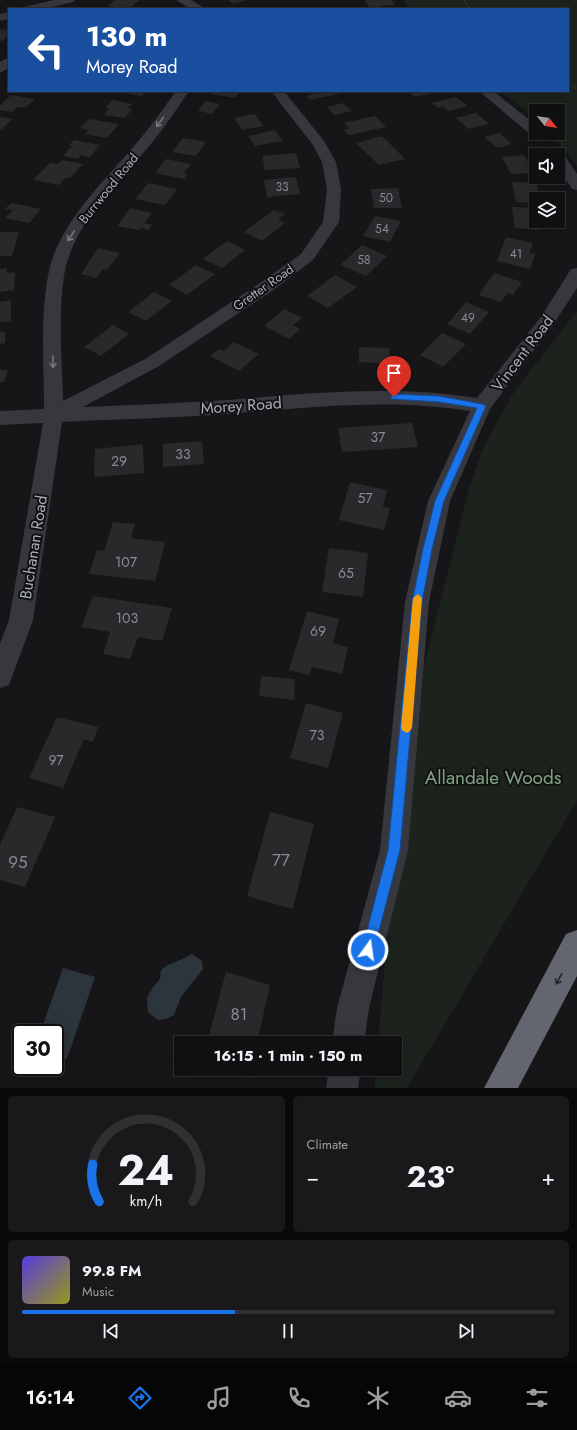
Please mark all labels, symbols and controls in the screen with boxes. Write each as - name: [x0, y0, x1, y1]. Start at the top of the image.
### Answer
- text: 130 m: [86, 16, 168, 57]
- icon: left: [20, 24, 72, 76]
- text: Morey Road: [86, 54, 177, 80]
- north arrow: [529, 104, 565, 140]
- map controls: [529, 104, 565, 228]
- one-way arrow: [156, 117, 164, 128]
- button: sound: [529, 148, 565, 184]
- street label: Burrwood Road: [74, 149, 143, 228]
- house number: 33: [275, 178, 289, 196]
- house number: 50: [379, 189, 393, 207]
- button: layers: [529, 192, 565, 228]
- house number: 54: [375, 220, 389, 238]
- one-way arrow: [67, 230, 76, 241]
- house number: 41: [510, 245, 522, 263]
- house number: 58: [357, 251, 371, 269]
- street label: Gretter Road: [229, 259, 298, 315]
- house number: 49: [461, 309, 475, 327]
- street label: Vincent Road: [486, 310, 559, 396]
- one-way arrow: [49, 355, 57, 368]
- pin: [377, 356, 411, 397]
- icon: arrive: [383, 362, 405, 384]
- street label: Morey Road: [200, 391, 282, 420]
- house number: 37: [371, 427, 386, 447]
- house number: 33: [175, 444, 191, 464]
- house number: 29: [111, 451, 127, 471]
- house number: 57: [357, 488, 373, 508]
- street label: Buchanan Road: [14, 493, 53, 601]
- house number: 107: [115, 552, 138, 572]
- house number: 65: [338, 563, 354, 583]
- house number: 103: [116, 608, 139, 628]
- house number: 69: [310, 621, 326, 641]
- house number: 73: [310, 725, 325, 745]
- house number: 97: [49, 750, 64, 770]
- park label: Allandale Woods: [425, 764, 562, 791]
- house number: 77: [272, 848, 290, 872]
- house number: 95: [8, 850, 28, 874]
- position arrow: [347, 929, 389, 971]
- one-way arrow: [554, 973, 562, 985]
- house number: 81: [231, 1002, 247, 1026]
- speed limit sign: 30: [12, 1024, 64, 1076]
- text: 16:15 · 1 min · 150 m: [214, 1045, 362, 1067]
- text: Climate: [307, 1135, 348, 1154]
- text: 24: [118, 1140, 174, 1201]
- text: 23°: [407, 1155, 454, 1198]
- text: −: [307, 1161, 319, 1193]
- text: +: [541, 1161, 555, 1193]
- text: km/h: [130, 1191, 162, 1211]
- text: 99.8 FM: [82, 1260, 141, 1282]
- text: Music: [82, 1282, 114, 1301]
- icon: previous: [100, 1320, 122, 1342]
- icon: pause: [277, 1320, 299, 1342]
- icon: next: [455, 1320, 477, 1342]
- icon: directions: [126, 1384, 154, 1412]
- icon: music: [205, 1384, 233, 1412]
- icon: phone: [285, 1384, 313, 1412]
- icon: climate: [364, 1384, 392, 1412]
- icon: car: [444, 1384, 472, 1412]
- icon: filters: [523, 1384, 551, 1412]
- text: 16:14: [26, 1385, 74, 1411]

